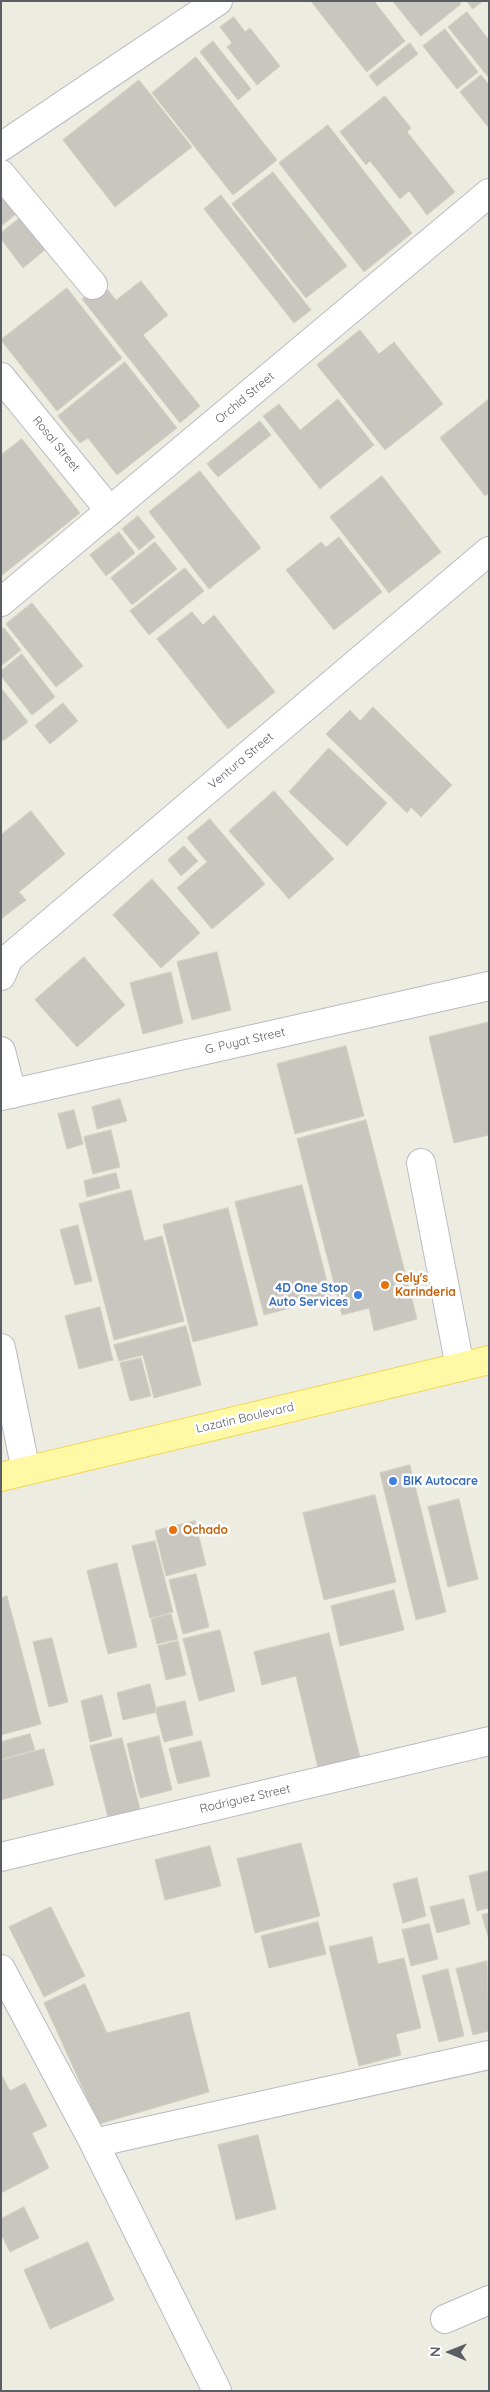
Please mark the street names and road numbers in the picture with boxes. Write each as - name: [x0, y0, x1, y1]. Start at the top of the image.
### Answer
- street label: Orchid Street: [213, 369, 277, 427]
- street label: Rosal Street: [29, 413, 83, 475]
- street label: Ventura Street: [206, 730, 276, 792]
- street label: G. Puyat Street: [203, 1025, 287, 1057]
- street label: Lazatin Boulevard: [195, 1400, 295, 1436]
- street label: Rodriguez Street: [198, 1782, 292, 1816]

